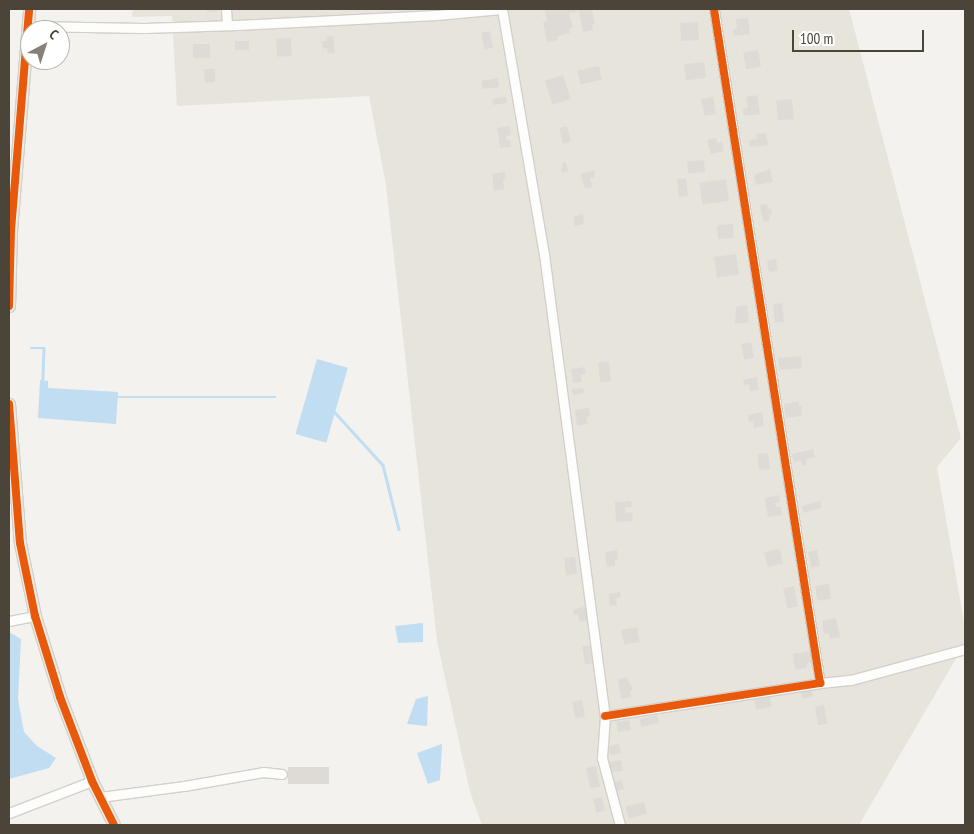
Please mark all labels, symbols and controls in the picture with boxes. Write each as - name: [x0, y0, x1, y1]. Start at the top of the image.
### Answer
- north arrow: [20, 20, 70, 70]
- scale bar: [794, 20, 926, 52]
- text: С: [46, 25, 62, 43]
- text: 100 m: [800, 29, 833, 48]

